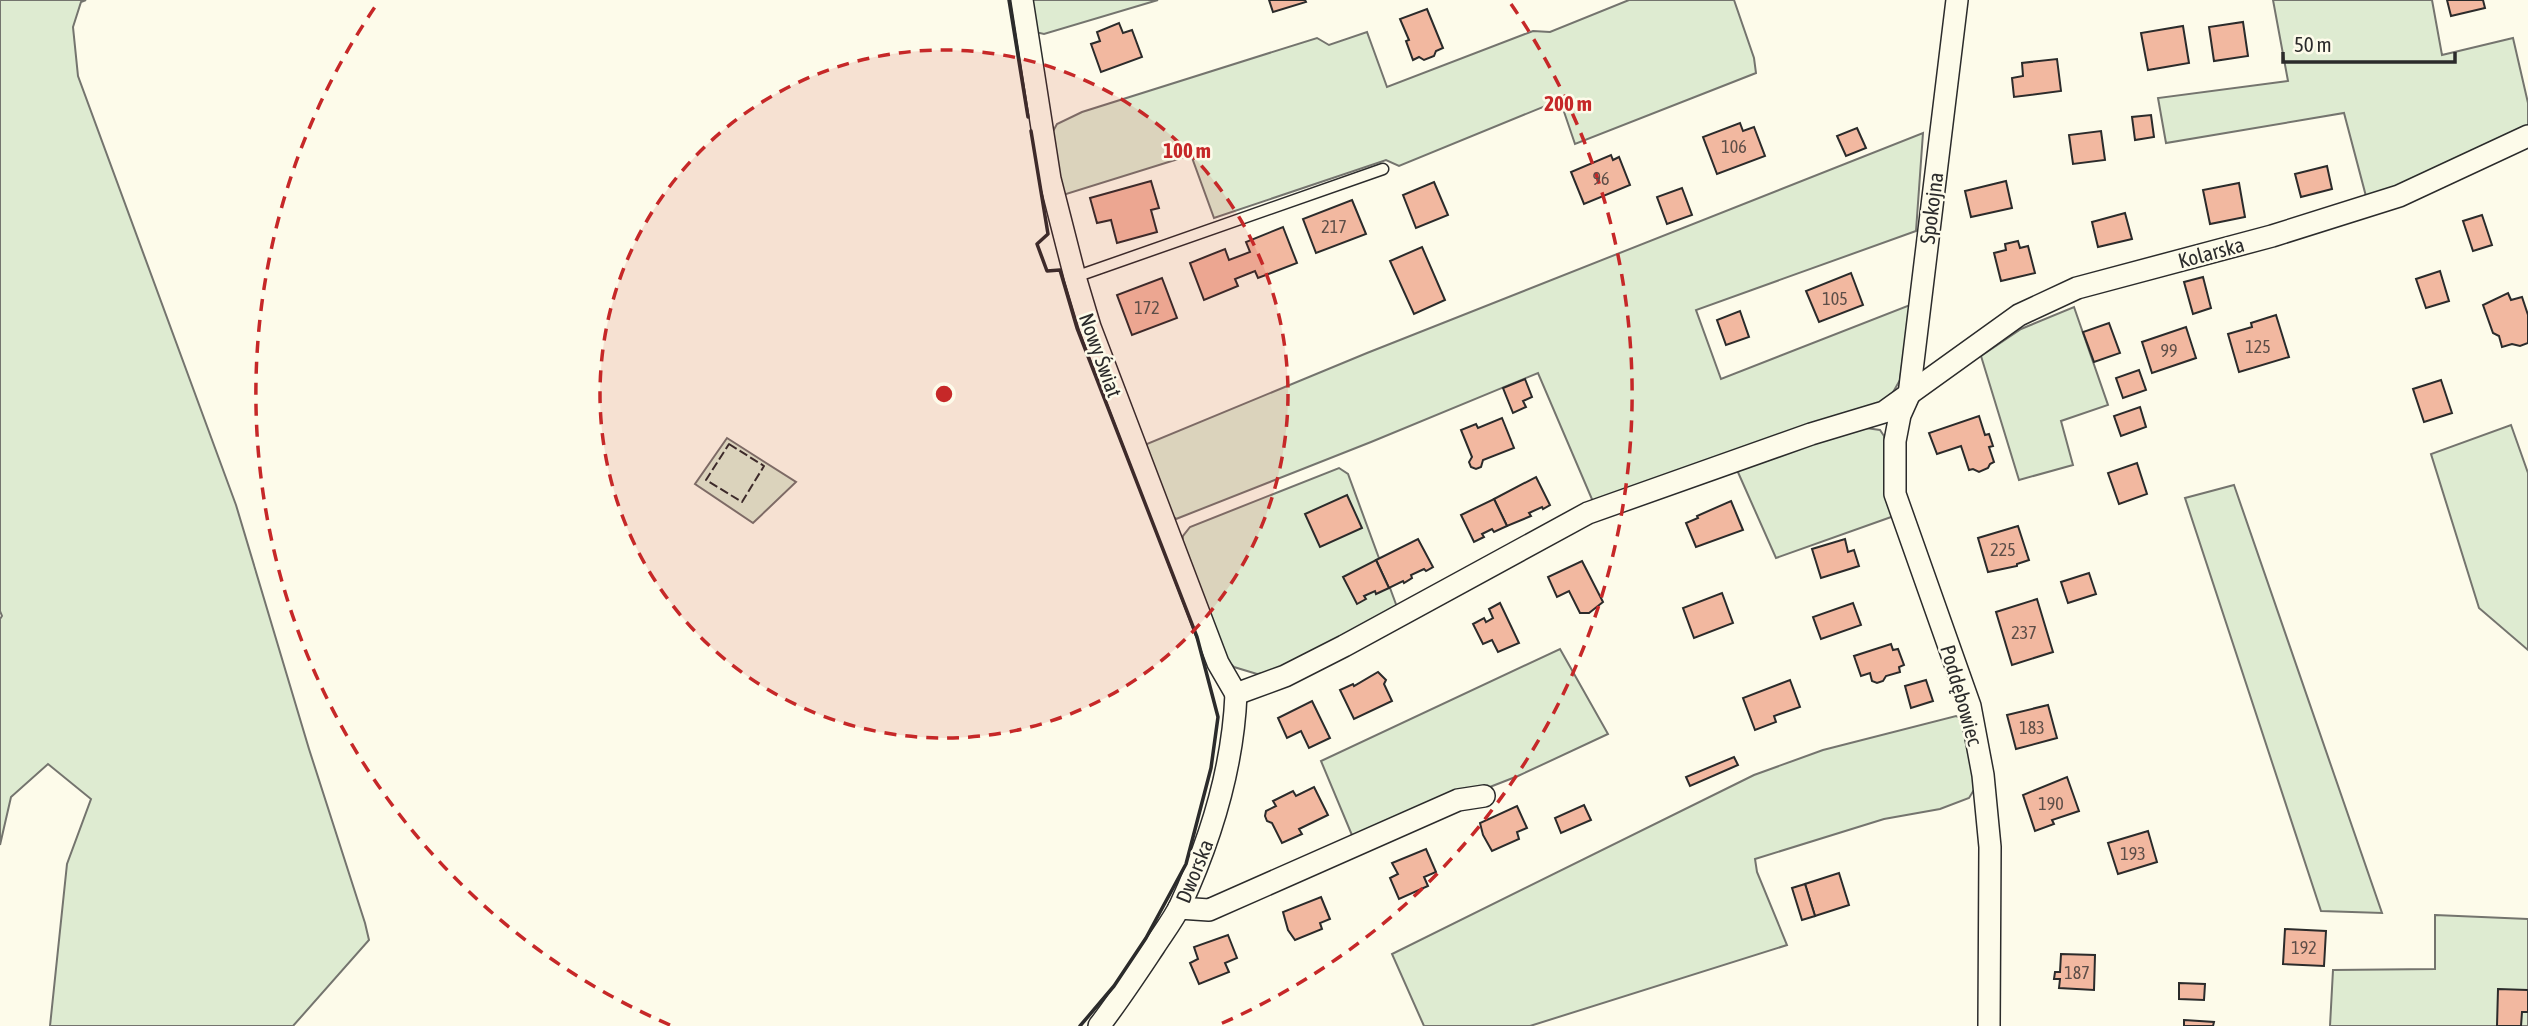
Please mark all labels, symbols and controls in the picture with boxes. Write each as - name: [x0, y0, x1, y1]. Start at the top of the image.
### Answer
- scale bar: [2283, 21, 2454, 65]
- text: 50 m: [2294, 32, 2332, 56]
- text: 200 m: [1544, 91, 1592, 115]
- house number: 106: [1721, 136, 1747, 157]
- text: 100 m: [1163, 138, 1211, 162]
- house number: 96: [1593, 168, 1609, 189]
- street label: Spokojna: [1915, 171, 1947, 245]
- house number: 217: [1321, 216, 1347, 237]
- street label: Kolarska: [2175, 232, 2247, 272]
- house number: 105: [1822, 288, 1848, 309]
- house number: 172: [1134, 297, 1160, 318]
- street label: Nowy Świat: [1075, 310, 1127, 400]
- house number: 125: [2245, 336, 2271, 357]
- house number: 99: [2161, 340, 2177, 361]
- centre of rings: [932, 382, 956, 406]
- house number: 225: [1990, 539, 2016, 560]
- house number: 237: [2011, 622, 2037, 643]
- street label: Poddębowiec: [1936, 642, 1988, 748]
- house number: 183: [2019, 717, 2045, 738]
- house number: 190: [2038, 793, 2064, 814]
- street label: Dworska: [1170, 836, 1218, 906]
- house number: 193: [2120, 843, 2146, 864]
- house number: 192: [2291, 937, 2317, 958]
- house number: 187: [2064, 962, 2090, 983]

